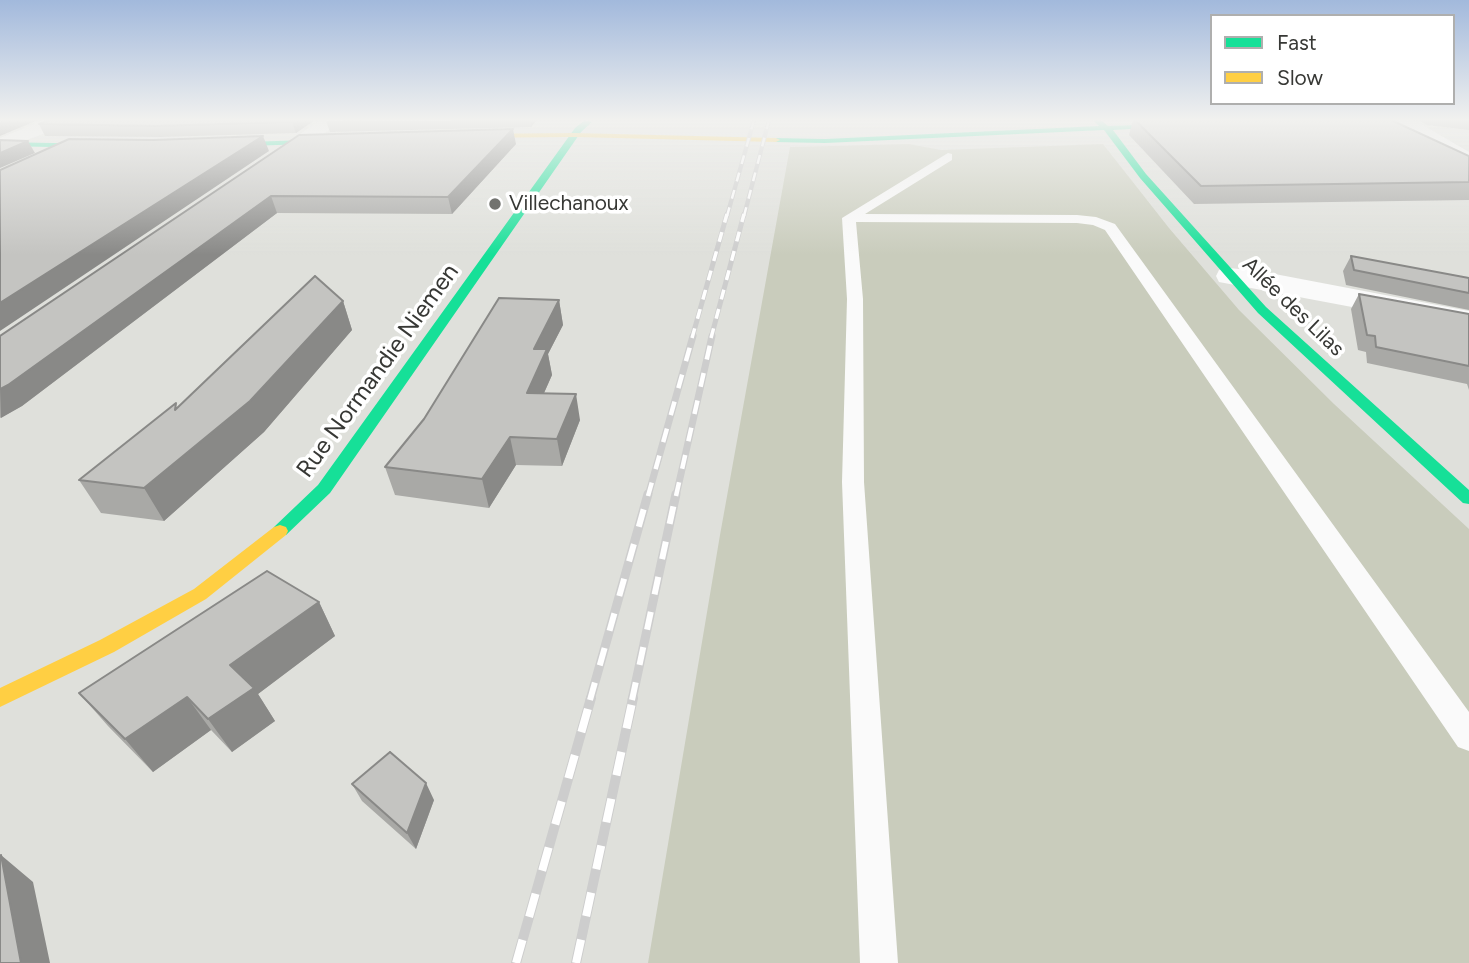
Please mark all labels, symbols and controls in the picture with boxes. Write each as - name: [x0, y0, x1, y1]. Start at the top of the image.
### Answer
- legend: [1210, 14, 1455, 105]
- text: Fast: [1277, 30, 1317, 55]
- text: Slow: [1277, 65, 1323, 90]
- place label: Villechanoux: [509, 191, 629, 217]
- marker: Villechanoux: [487, 196, 503, 212]
- street label: Allée des Lilas: [1237, 252, 1349, 362]
- street label: Rue Normandie Niemen: [291, 259, 465, 483]

